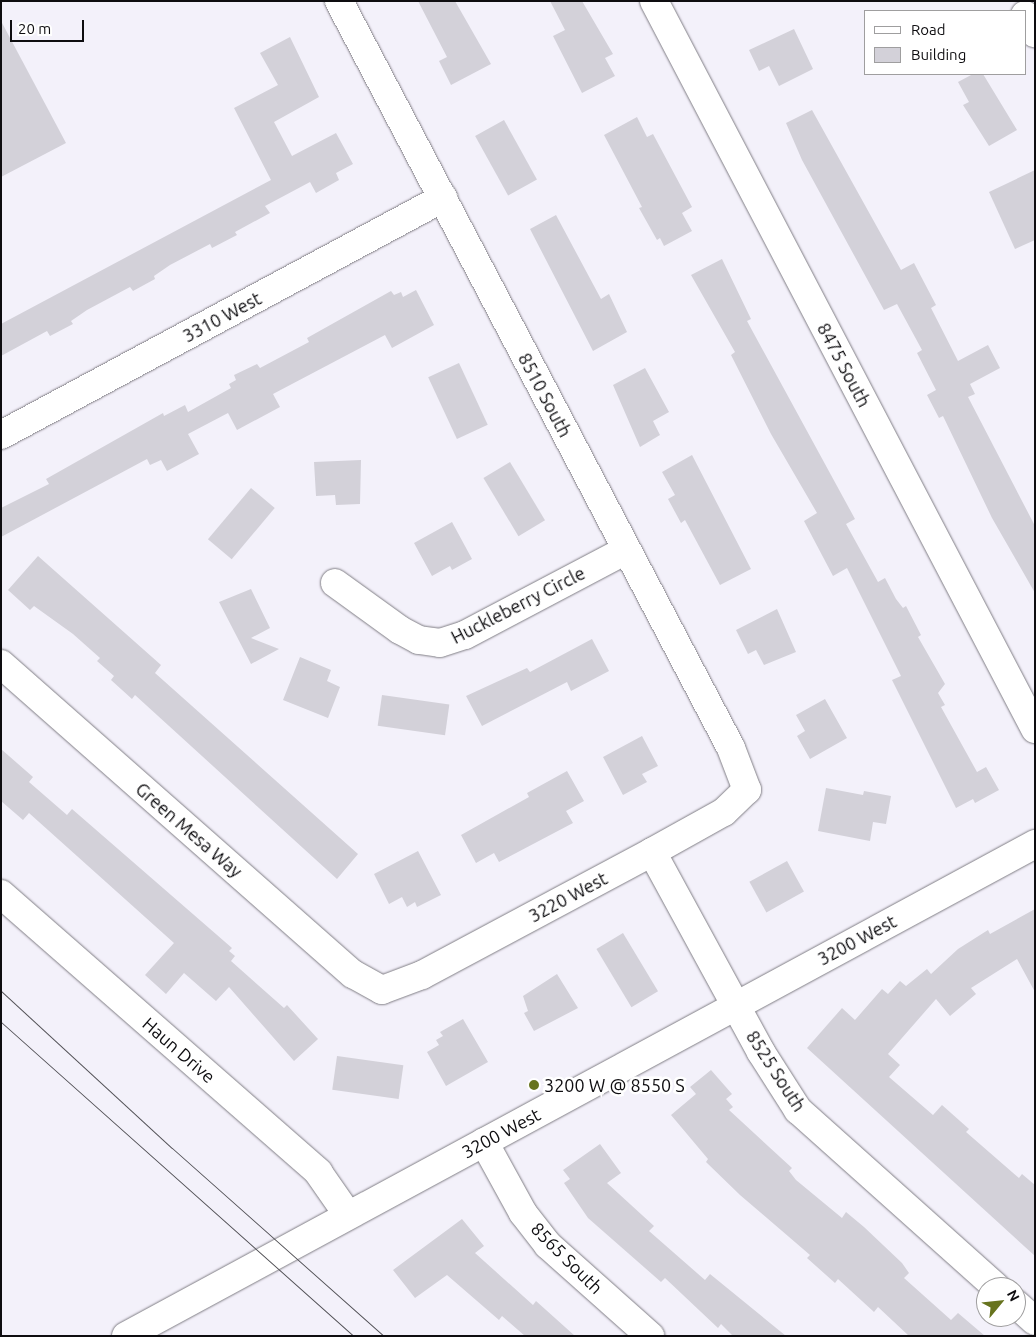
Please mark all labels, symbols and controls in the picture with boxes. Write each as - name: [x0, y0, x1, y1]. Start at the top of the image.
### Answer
- scale bar: [12, 10, 86, 42]
- legend: [864, 10, 1026, 75]
- text: 20 m: [18, 20, 51, 37]
- text: Road: [911, 21, 946, 38]
- text: Building: [911, 46, 966, 63]
- street label: 3310 West: [179, 287, 265, 347]
- street label: 8475 South: [813, 319, 875, 411]
- street label: 8510 South: [514, 349, 576, 441]
- street label: Huckleberry Circle: [447, 562, 589, 648]
- street label: Green Mesa Way: [131, 778, 247, 882]
- street label: 3220 West: [525, 867, 611, 927]
- street label: 3200 West: [814, 910, 900, 970]
- street label: Haun Drive: [138, 1013, 220, 1087]
- street label: 8525 South: [742, 1026, 810, 1116]
- place label: 3200 W @ 8550 S: [544, 1074, 685, 1096]
- marker: 3200 W @ 8550 S: [528, 1079, 540, 1091]
- street label: 3200 West: [458, 1103, 544, 1163]
- street label: 8565 South: [527, 1218, 607, 1298]
- north arrow: [976, 1277, 1026, 1327]
- text: N: [1004, 1287, 1023, 1304]

